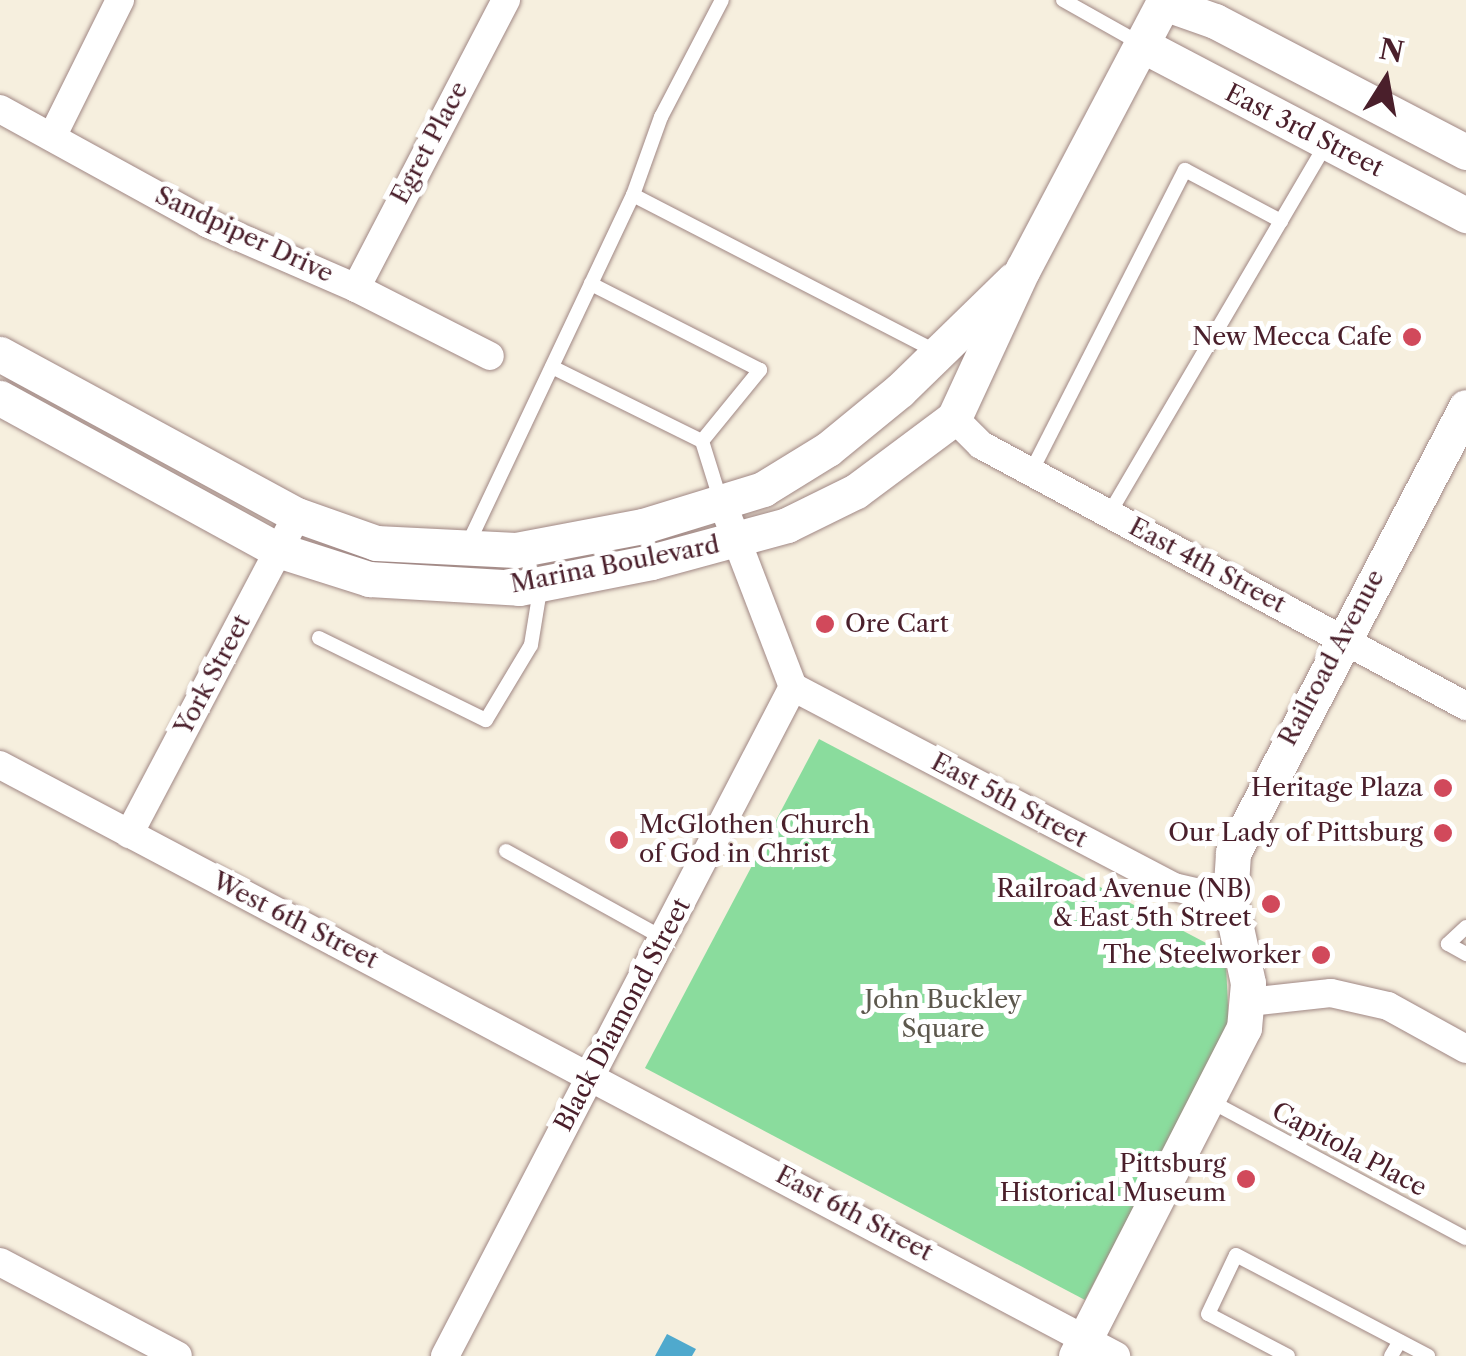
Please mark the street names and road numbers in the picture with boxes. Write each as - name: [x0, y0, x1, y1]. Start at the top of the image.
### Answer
- street label: Egret Place: [385, 77, 475, 209]
- street label: East 3rd Street: [1220, 78, 1388, 184]
- street label: Sandpiper Drive: [150, 181, 338, 289]
- street label: East 4th Street: [1124, 512, 1290, 620]
- street label: Marina Boulevard: [508, 530, 722, 600]
- street label: Railroad Avenue: [1273, 564, 1391, 752]
- street label: York Street: [169, 609, 257, 741]
- street label: East 5th Street: [926, 747, 1092, 855]
- street label: West 6th Street: [207, 866, 383, 976]
- street label: Black Diamond Street: [549, 893, 697, 1137]
- street label: Capitola Place: [1266, 1097, 1432, 1203]
- street label: East 6th Street: [770, 1160, 938, 1268]

